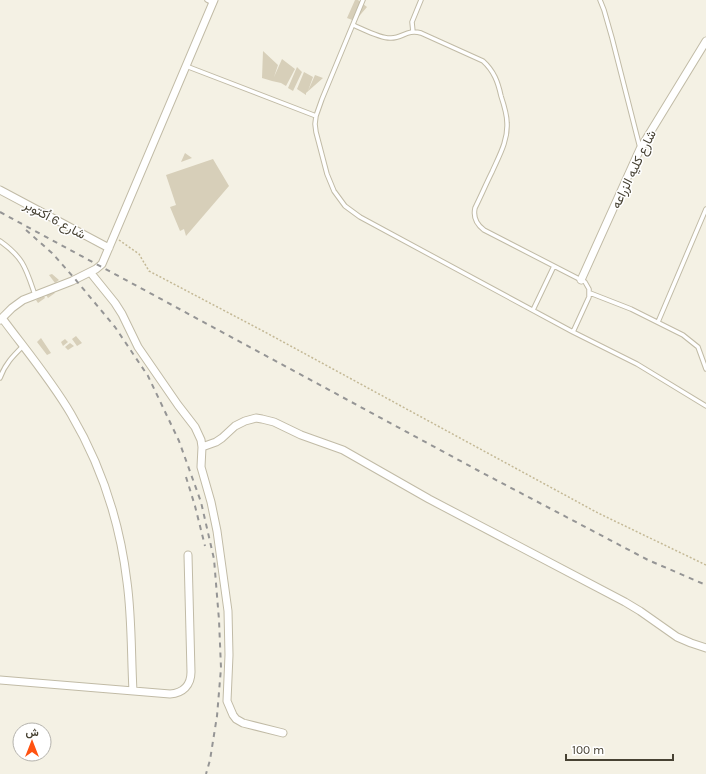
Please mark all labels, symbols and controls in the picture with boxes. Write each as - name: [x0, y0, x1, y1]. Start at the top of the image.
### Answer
- street label: شارع كليه الزراعه: [608, 128, 661, 212]
- street label: شارع 6 أكتوبر: [19, 196, 88, 244]
- north arrow: [12, 722, 52, 762]
- text: ش: [25, 726, 39, 739]
- scale bar: [566, 736, 673, 762]
- text: 100 m: [572, 743, 604, 757]

